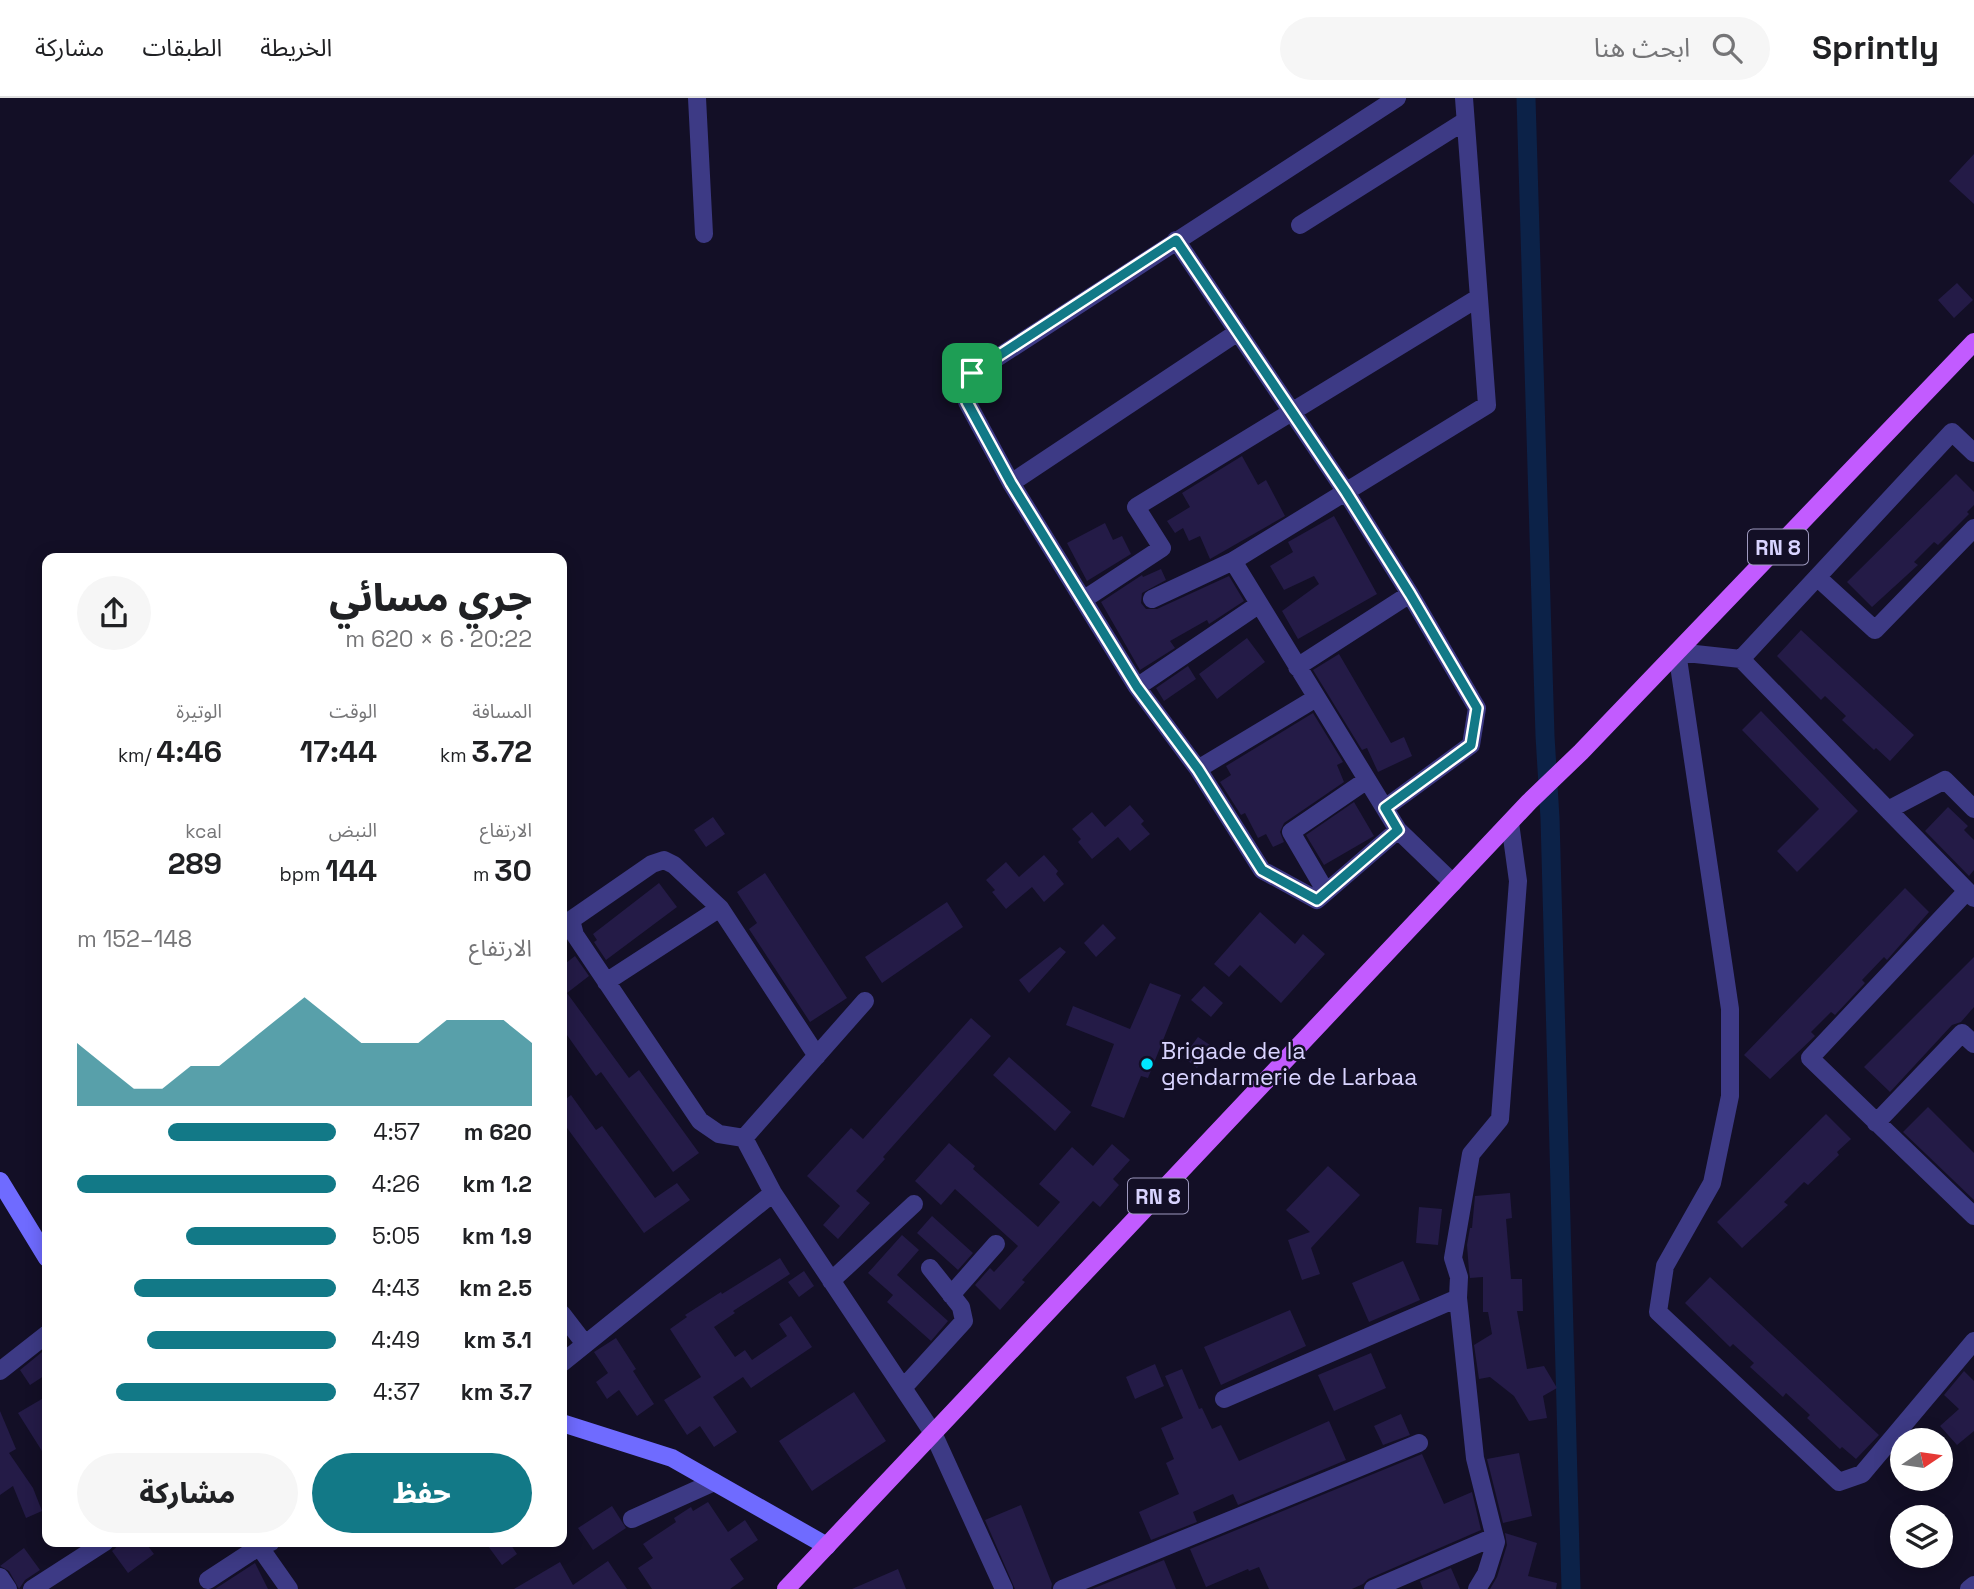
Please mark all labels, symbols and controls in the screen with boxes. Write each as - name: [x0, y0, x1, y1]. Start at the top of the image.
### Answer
- search box: [1280, 17, 1770, 80]
- text: Sprintly: [1812, 27, 1939, 69]
- icon: search: [1708, 29, 1746, 67]
- text: ابحث هنا: [1594, 31, 1690, 65]
- text: مشاركة: [35, 32, 104, 63]
- text: الطبقات: [142, 32, 222, 63]
- text: الخريطة: [260, 32, 332, 63]
- pin: [942, 343, 1002, 403]
- icon: arrive: [953, 354, 991, 392]
- road number: RN 8: [1748, 530, 1808, 564]
- text: جري مسائي: [329, 574, 532, 622]
- button: share: [77, 576, 151, 650]
- text: 20:22 · 6 × 620 m: [345, 624, 532, 654]
- text: الوتيرة: [176, 699, 222, 724]
- text: الوقت: [329, 699, 377, 724]
- text: المسافة: [472, 699, 532, 724]
- text: 4:46: [156, 732, 222, 771]
- text: 17:44: [300, 732, 377, 771]
- text: 3.72: [472, 732, 532, 771]
- text: /km: [118, 743, 156, 768]
- text: km: [440, 743, 472, 768]
- text: النبض: [329, 818, 377, 843]
- text: الارتفاع: [480, 818, 532, 843]
- text: kcal: [185, 819, 222, 844]
- text: 289: [168, 844, 222, 883]
- text: 144: [325, 851, 377, 890]
- text: 30: [494, 851, 532, 890]
- text: bpm: [280, 862, 325, 887]
- text: m: [473, 862, 494, 887]
- text: 148–152 m: [77, 924, 192, 954]
- text: الارتفاع: [469, 933, 532, 963]
- place label: Brigade de la gendarmerie de Larbaa: [1161, 1036, 1417, 1092]
- marker: Brigade de la gendarmerie de Larbaa: [1139, 1056, 1155, 1072]
- text: 4:57: [373, 1117, 420, 1147]
- text: 620 m: [464, 1117, 532, 1147]
- text: 4:26: [372, 1169, 420, 1199]
- text: 1.2 km: [463, 1169, 532, 1199]
- road number: RN 8: [1128, 1178, 1188, 1214]
- text: 5:05: [372, 1221, 420, 1251]
- text: 1.9 km: [462, 1221, 532, 1251]
- text: 4:43: [372, 1273, 420, 1303]
- text: 2.5 km: [459, 1273, 532, 1303]
- text: 4:49: [371, 1325, 420, 1355]
- text: 3.1 km: [463, 1325, 532, 1355]
- text: 4:37: [373, 1377, 420, 1407]
- text: 3.7 km: [461, 1377, 532, 1407]
- north arrow: [1890, 1428, 1953, 1491]
- map controls: [1890, 1428, 1953, 1568]
- button: مشاركة: [77, 1453, 298, 1533]
- button: حفظ: [312, 1453, 532, 1533]
- button: layers: [1890, 1505, 1953, 1568]

